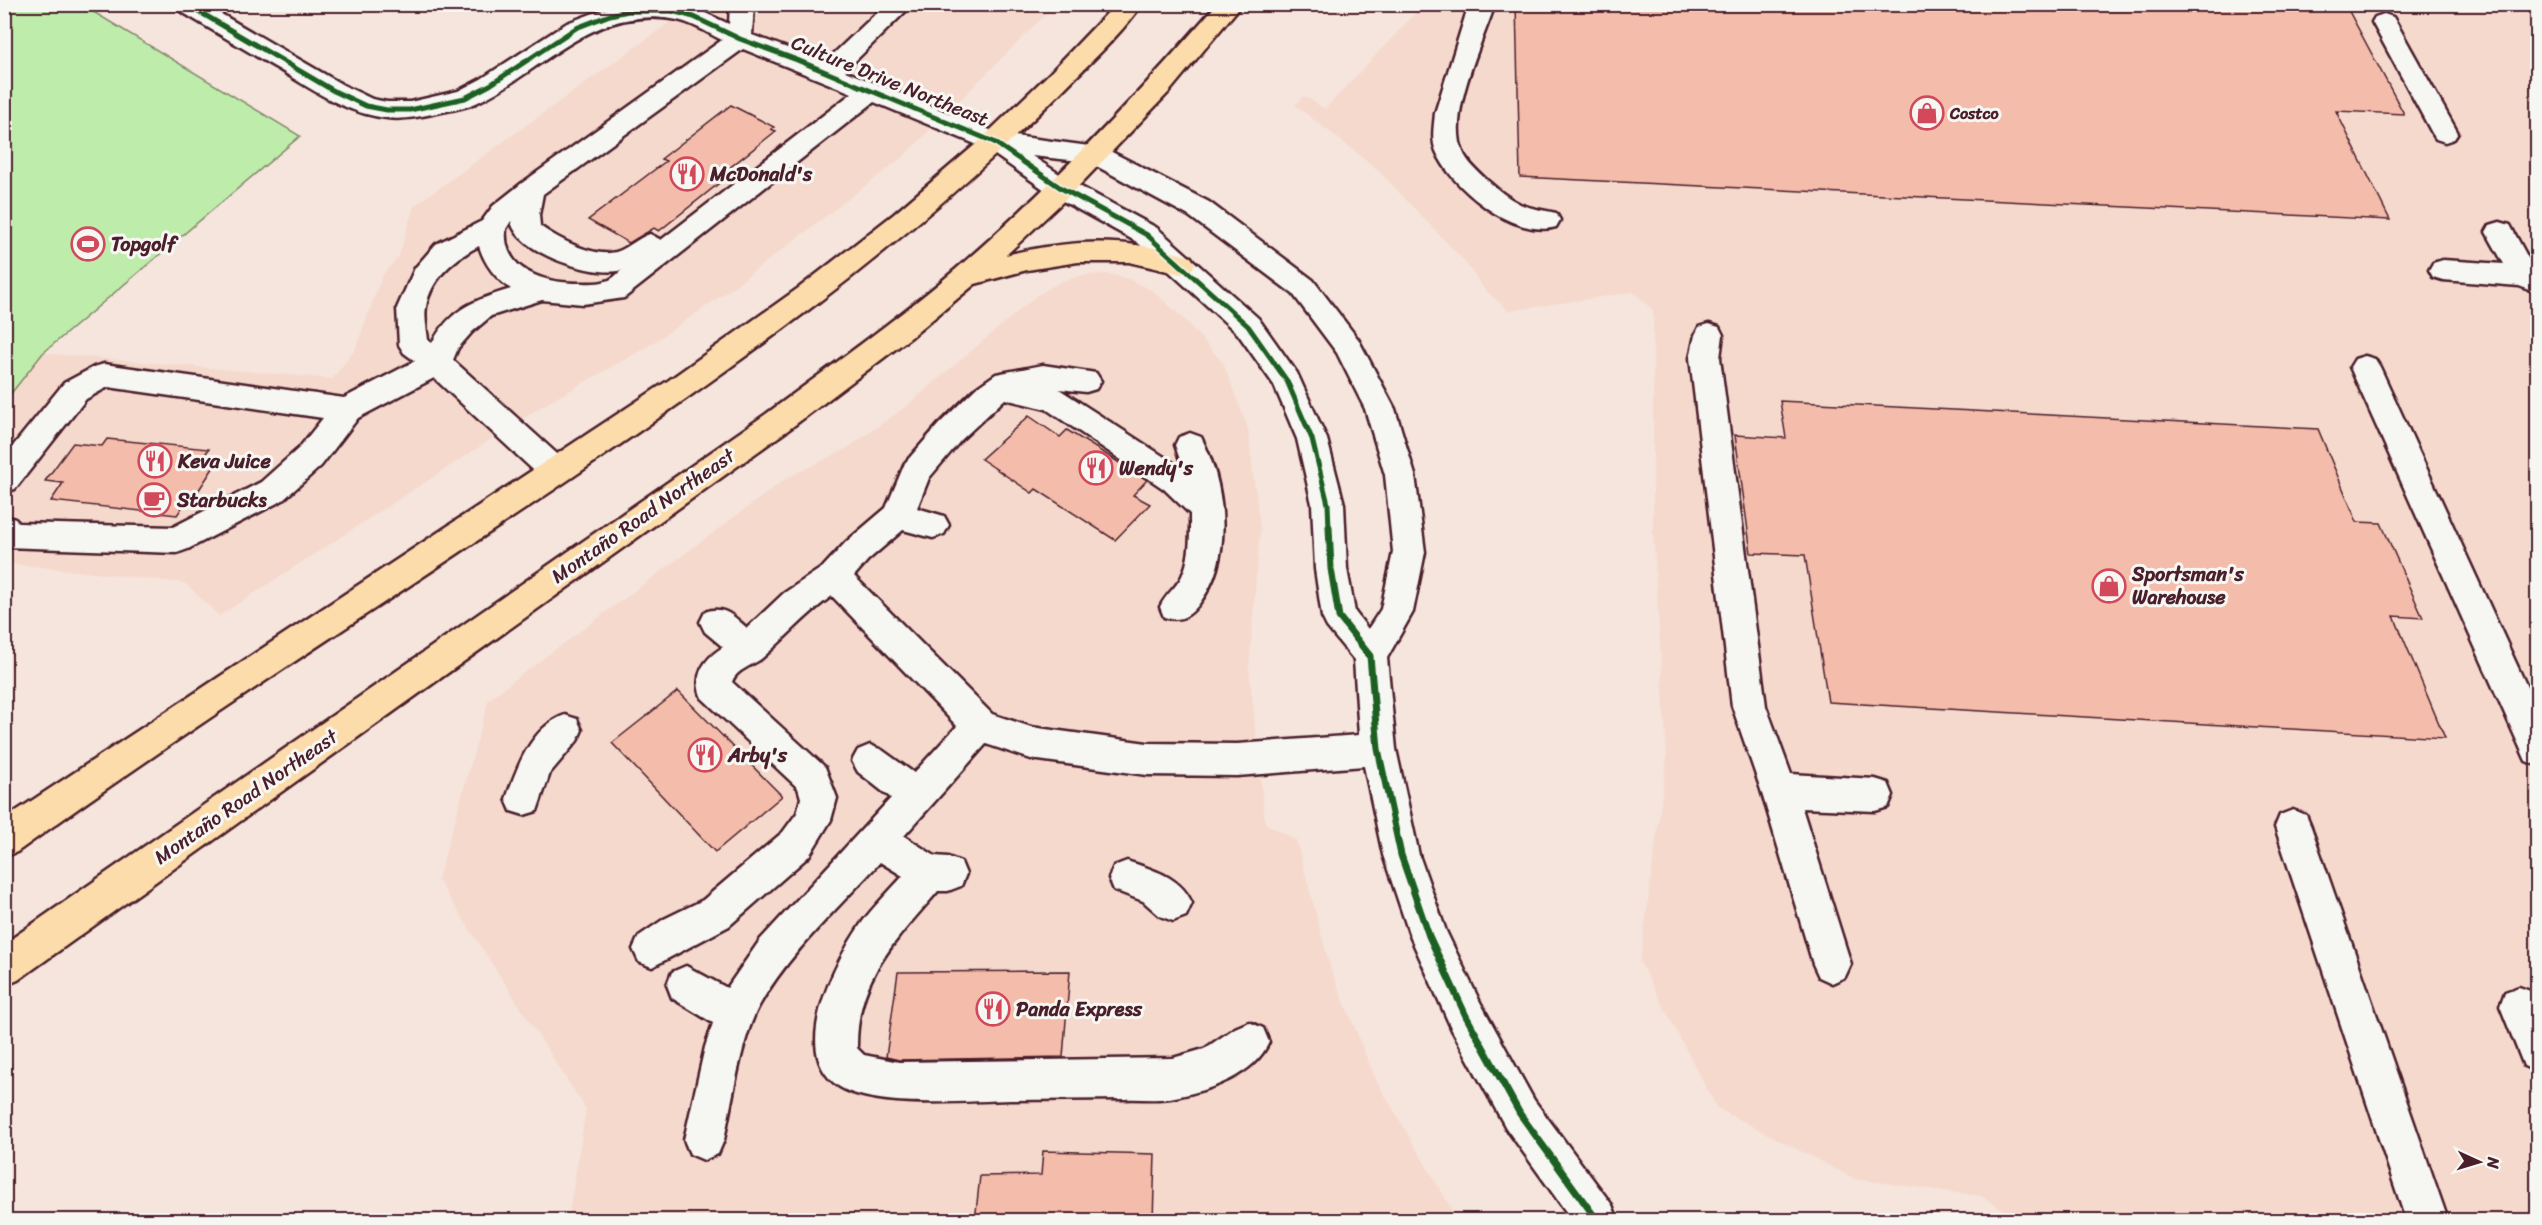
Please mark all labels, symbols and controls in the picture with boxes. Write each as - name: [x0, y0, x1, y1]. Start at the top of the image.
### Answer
- street label: Culture Drive Northeast: [786, 25, 994, 137]
- shop icon: Costco: [1909, 95, 1945, 131]
- place label: Costco: [1949, 99, 1999, 128]
- restaurant icon: McDonald's: [669, 156, 705, 192]
- place label: McDonald's: [709, 157, 813, 192]
- sports icon: Topgolf: [70, 226, 106, 262]
- place label: Topgolf: [111, 227, 179, 262]
- street label: Montaño Road Northeast: [544, 439, 743, 593]
- restaurant icon: Keva Juice: [137, 443, 173, 479]
- place label: Keva Juice: [177, 444, 272, 479]
- restaurant icon: Wendy's: [1078, 450, 1114, 486]
- place label: Wendy's: [1119, 451, 1194, 486]
- cafe icon: Starbucks: [136, 482, 172, 518]
- place label: Starbucks: [176, 483, 268, 518]
- place label: Sportsman's Warehouse: [2131, 557, 2245, 615]
- shop icon: Sportsman's Warehouse: [2091, 568, 2127, 604]
- street label: Montaño Road Northeast: [147, 720, 346, 874]
- restaurant icon: Arby's: [687, 737, 723, 773]
- place label: Arby's: [727, 738, 788, 773]
- restaurant icon: Panda Express: [975, 991, 1011, 1027]
- place label: Panda Express: [1016, 992, 1143, 1027]
- north arrow: [2449, 1132, 2509, 1192]
- text: N: [2479, 1155, 2508, 1170]

